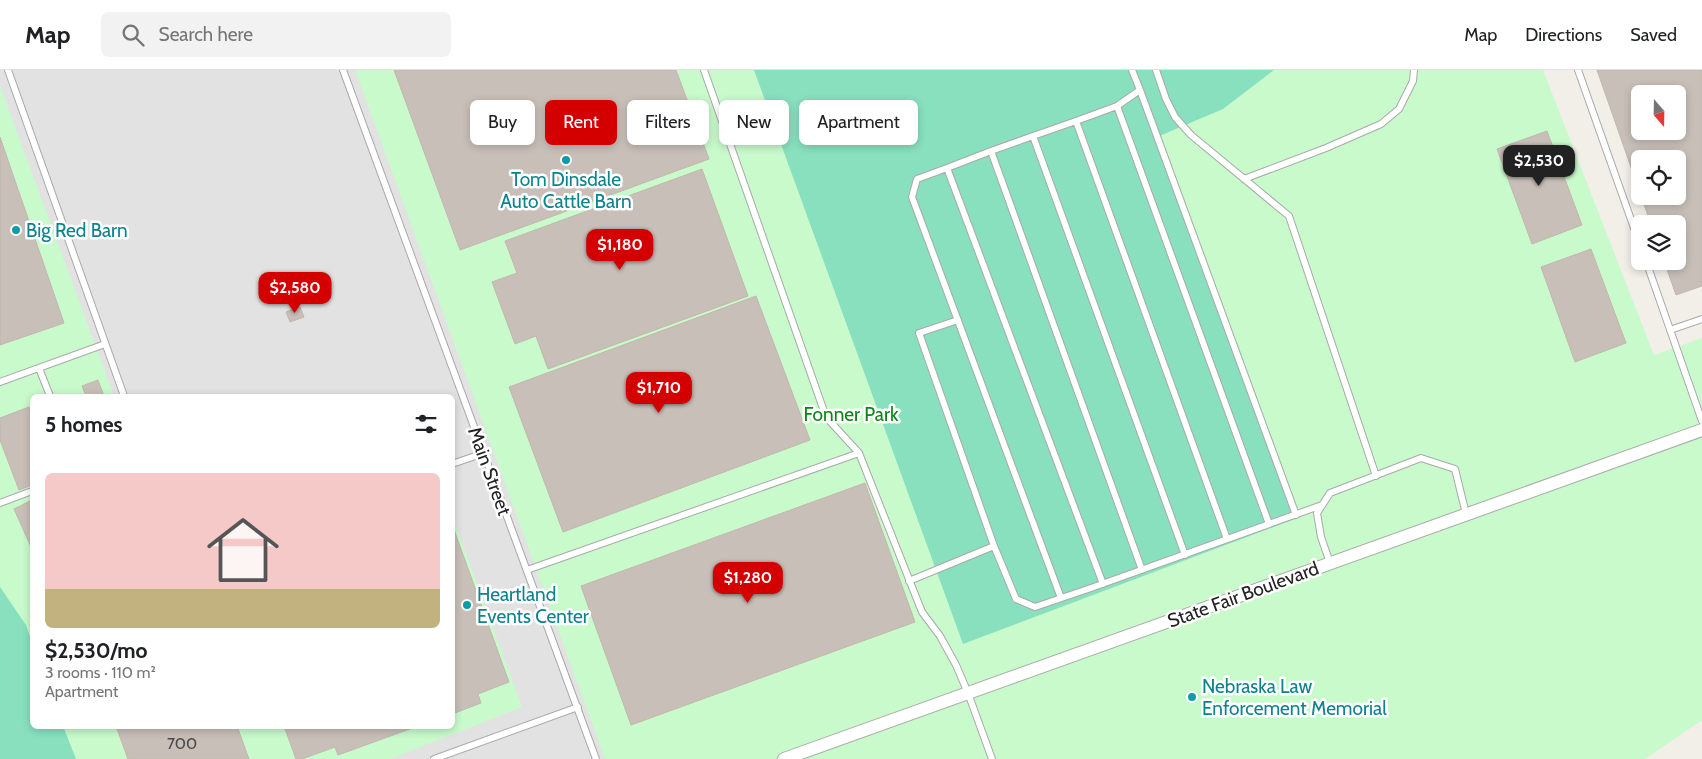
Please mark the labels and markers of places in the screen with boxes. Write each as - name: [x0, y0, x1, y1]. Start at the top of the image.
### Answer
- pin: $2,530: [1498, 144, 1580, 187]
- marker: Tom Dinsdale Auto Cattle Barn: [560, 154, 572, 166]
- place label: Tom Dinsdale Auto Cattle Barn: [500, 168, 632, 213]
- place label: Big Red Barn: [26, 219, 128, 242]
- marker: Big Red Barn: [10, 224, 22, 236]
- pin: $1,180: [579, 228, 661, 271]
- pin: $2,580: [254, 272, 336, 314]
- pin: $1,710: [618, 372, 700, 414]
- pin: $1,280: [707, 562, 789, 604]
- place label: Heartland Events Center: [477, 583, 589, 628]
- marker: Heartland Events Center: [461, 599, 473, 611]
- place label: Nebraska Law Enforcement Memorial: [1202, 675, 1387, 720]
- marker: Nebraska Law Enforcement Memorial: [1186, 691, 1198, 703]

